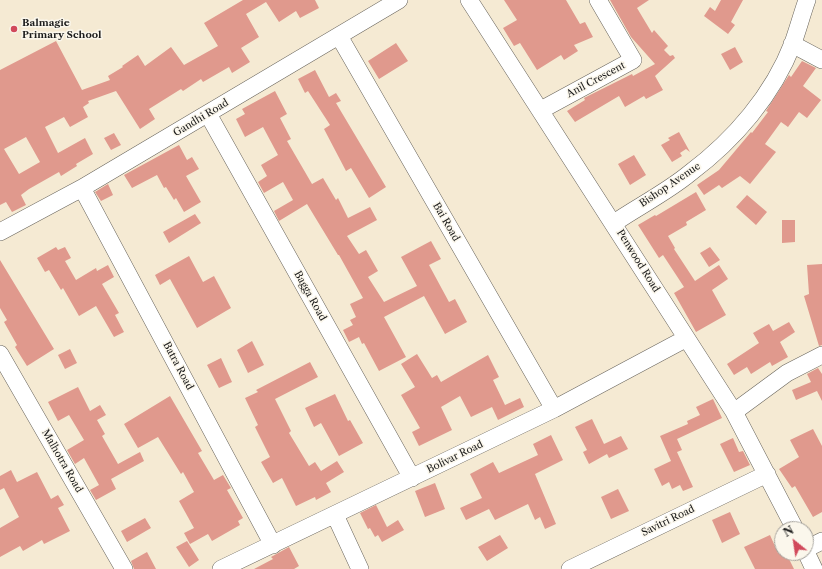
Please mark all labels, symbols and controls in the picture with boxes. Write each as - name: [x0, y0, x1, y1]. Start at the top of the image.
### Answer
- place label: Balmagie Primary School: [22, 17, 102, 40]
- marker: Balmagie Primary School: [9, 24, 19, 34]
- street label: Anil Crescent: [565, 60, 627, 100]
- street label: Gandhi Road: [171, 97, 231, 139]
- street label: Bishop Avenue: [637, 160, 703, 210]
- street label: Bai Road: [430, 201, 462, 243]
- street label: Penwood Road: [614, 227, 662, 295]
- street label: Bagga Road: [291, 269, 329, 323]
- street label: Batra Road: [160, 340, 196, 392]
- street label: Malhotra Road: [39, 427, 85, 495]
- street label: Bolivar Road: [425, 438, 485, 476]
- street label: Savitri Road: [639, 503, 697, 539]
- north arrow: [774, 521, 814, 561]
- text: N: [781, 523, 796, 540]

